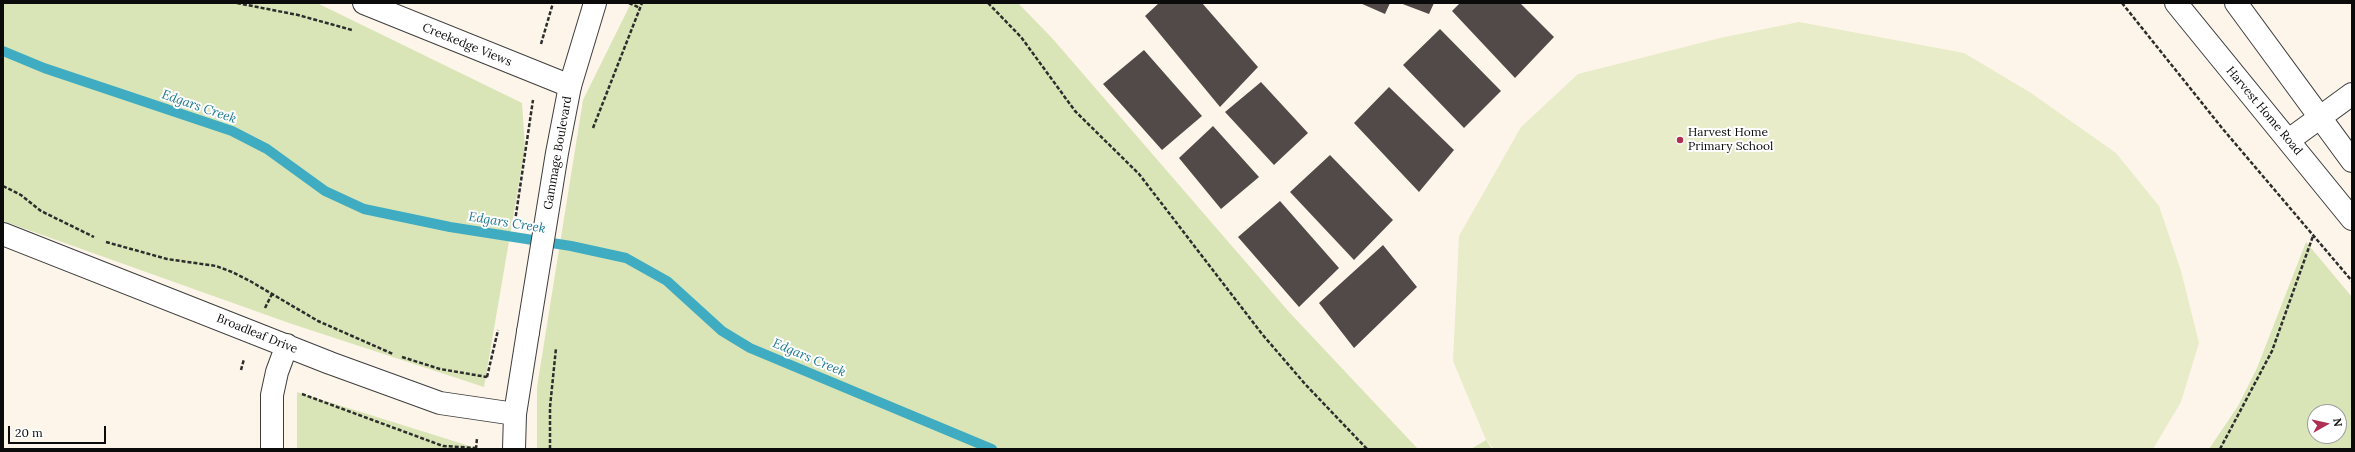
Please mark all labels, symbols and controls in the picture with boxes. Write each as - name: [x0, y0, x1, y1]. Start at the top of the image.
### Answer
- street label: Creekedge Views: [420, 20, 514, 70]
- street label: Harvest Home Road: [2223, 64, 2305, 158]
- water label: Edgars Creek: [160, 87, 238, 127]
- street label: Gammage Boulevard: [541, 95, 575, 211]
- place label: Harvest Home Primary School: [1688, 126, 1773, 154]
- marker: Harvest Home Primary School: [1675, 135, 1685, 145]
- water label: Edgars Creek: [467, 209, 547, 237]
- street label: Broadleaf Drive: [214, 311, 300, 357]
- water label: Edgars Creek: [770, 336, 848, 380]
- north arrow: [2307, 404, 2347, 444]
- text: N: [2330, 417, 2345, 428]
- scale bar: [10, 418, 108, 444]
- text: 20 m: [15, 425, 43, 440]

